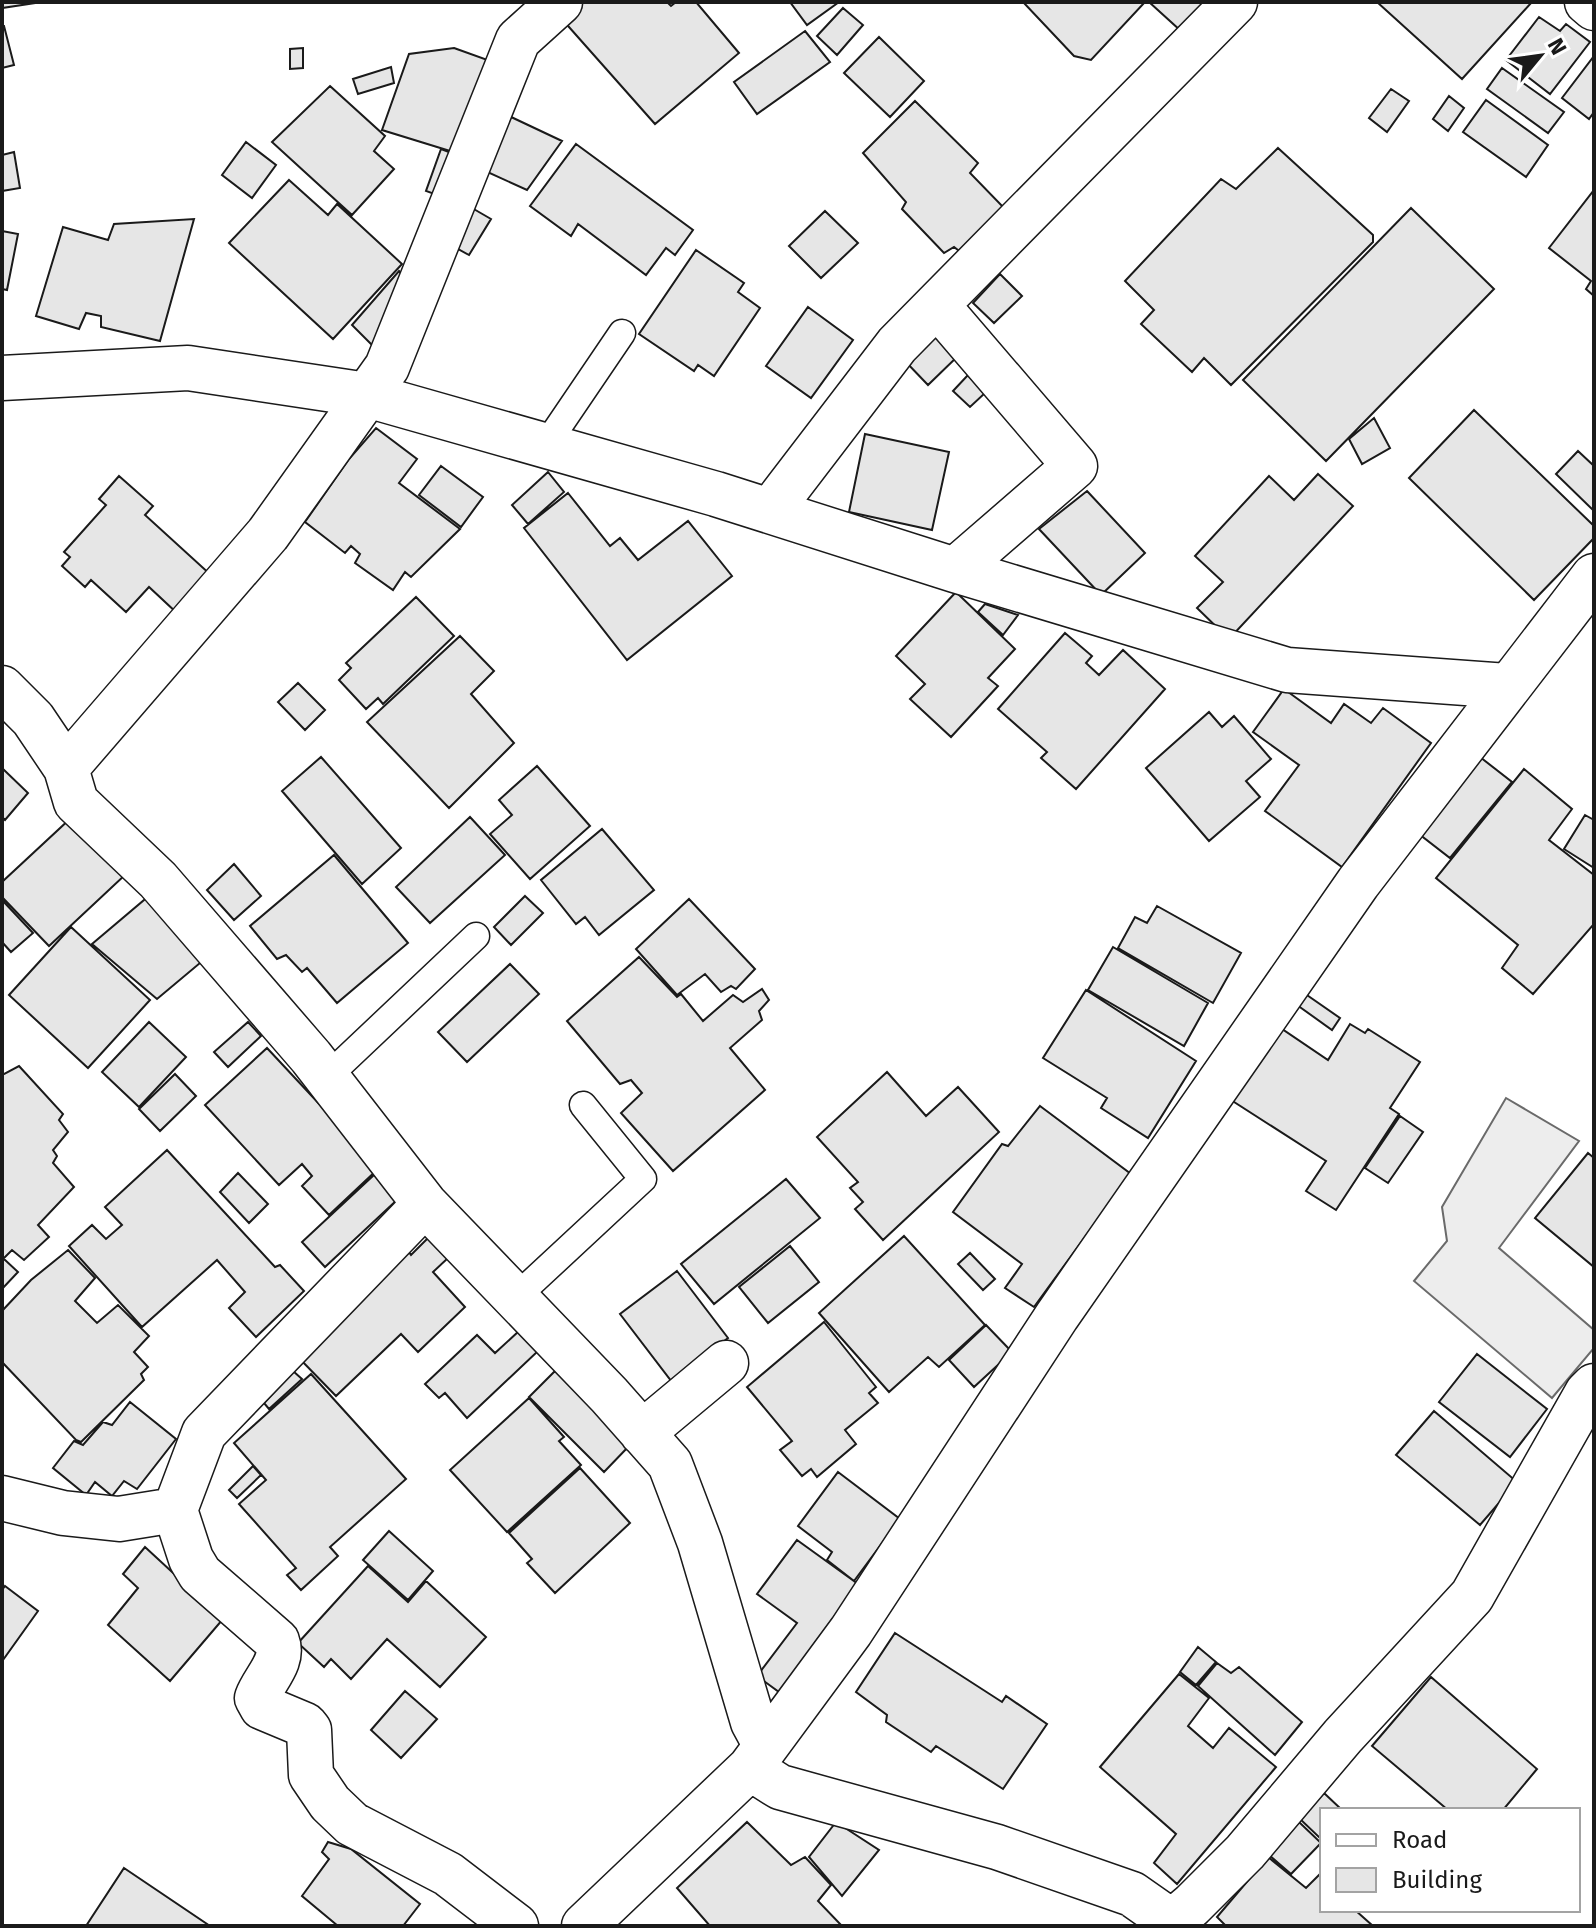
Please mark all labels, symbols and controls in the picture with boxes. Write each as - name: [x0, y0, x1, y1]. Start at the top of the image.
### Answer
- north arrow: [1500, 16, 1580, 96]
- text: N: [1542, 34, 1572, 59]
- legend: [1320, 1808, 1580, 1912]
- text: Road: [1392, 1826, 1447, 1854]
- text: Building: [1392, 1866, 1482, 1894]

